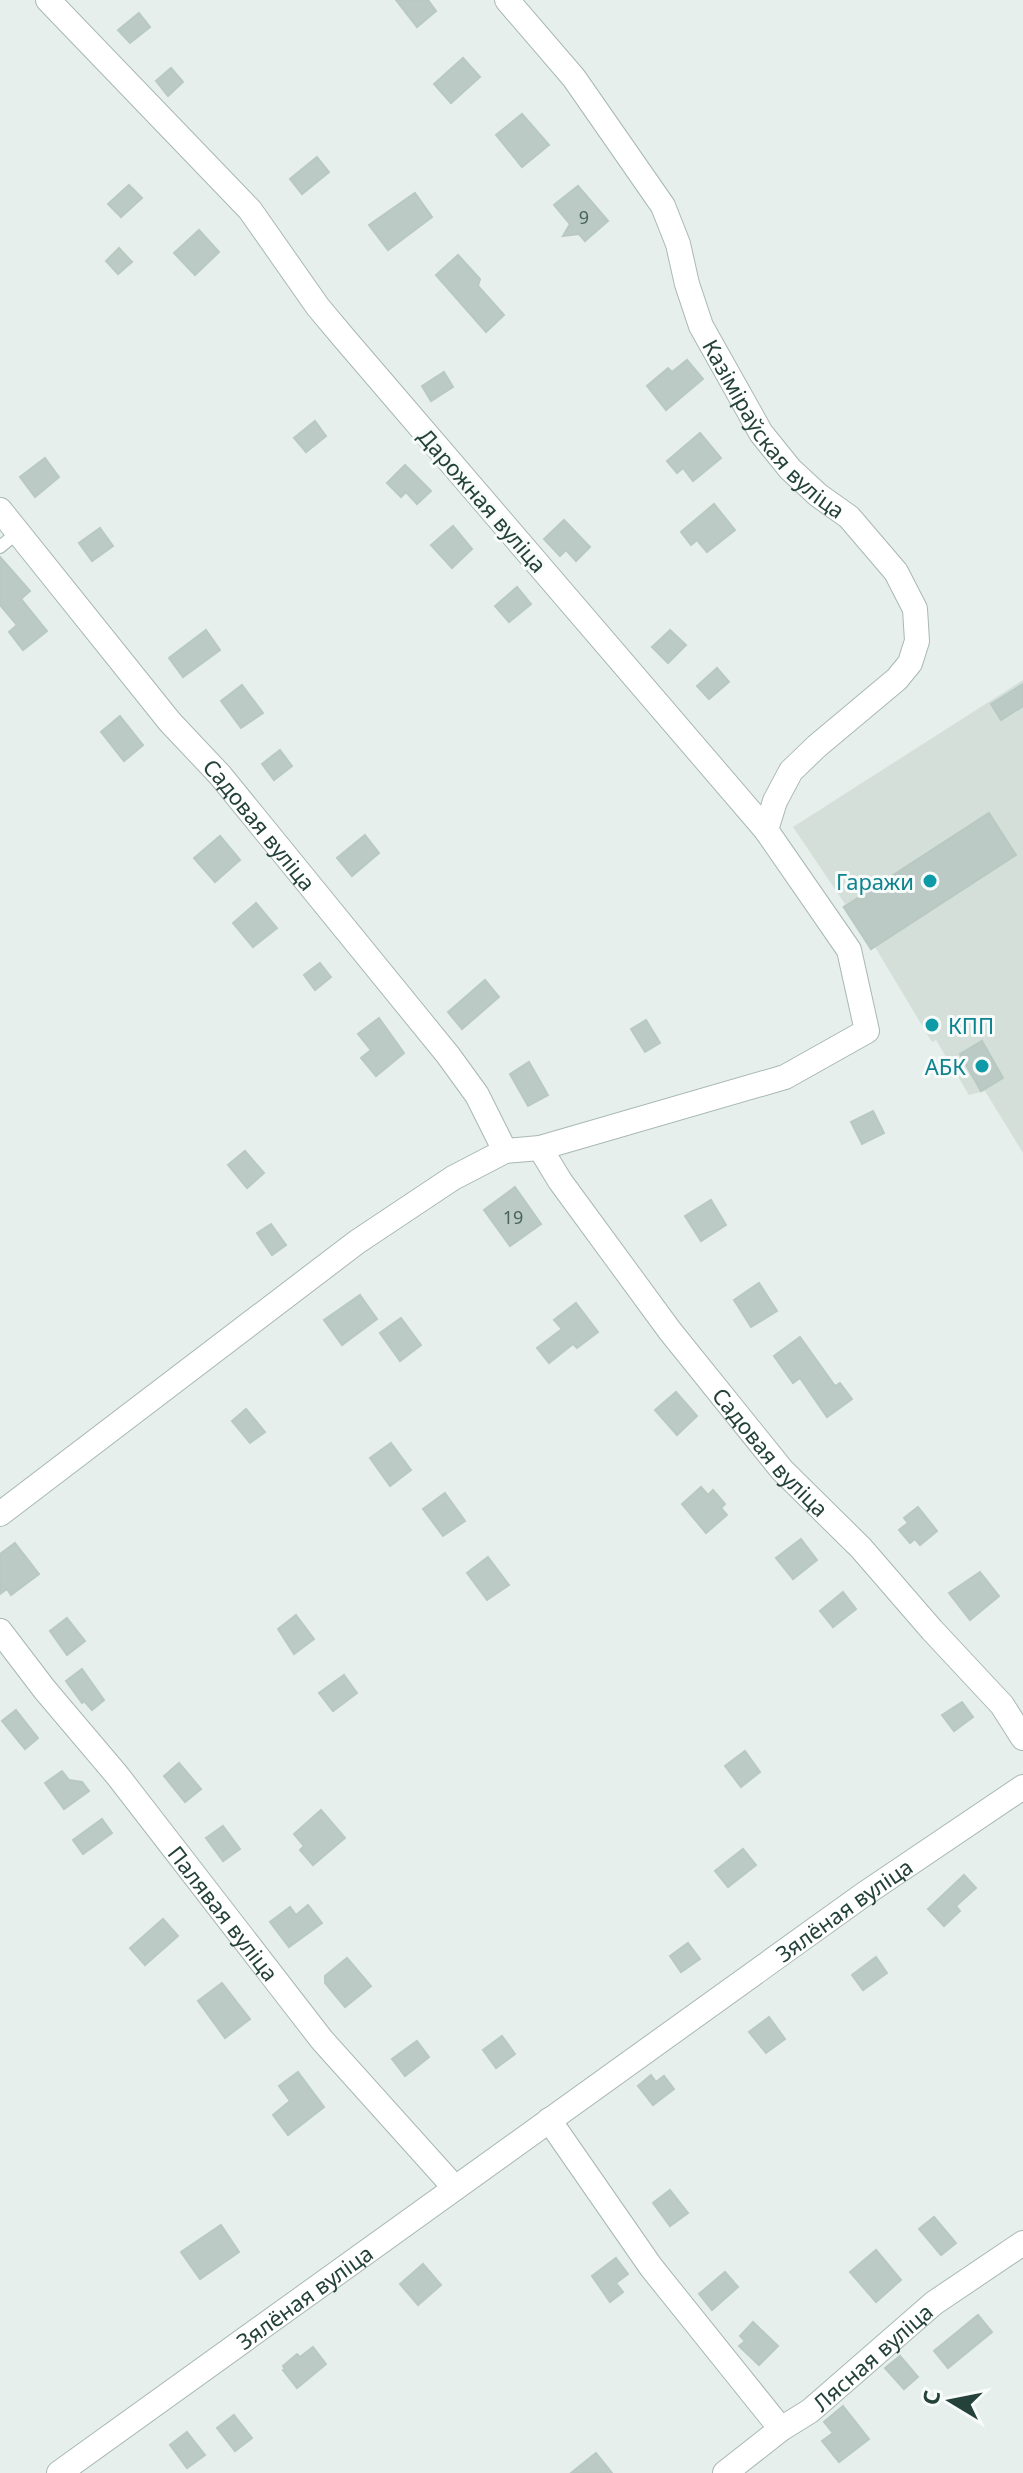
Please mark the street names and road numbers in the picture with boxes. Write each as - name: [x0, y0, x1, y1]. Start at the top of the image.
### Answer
- street label: Казіміраўская вуліца: [696, 334, 851, 525]
- street label: Дарожная вуліца: [412, 422, 554, 578]
- street label: Садовая вуліца: [197, 752, 323, 897]
- street label: Садовая вуліца: [706, 1381, 835, 1523]
- street label: Палявая вуліца: [162, 1839, 286, 1987]
- street label: Зялёная вуліца: [769, 1851, 918, 1968]
- street label: Зялёная вуліца: [230, 2238, 378, 2356]
- street label: Лясная вуліца: [806, 2296, 939, 2417]

